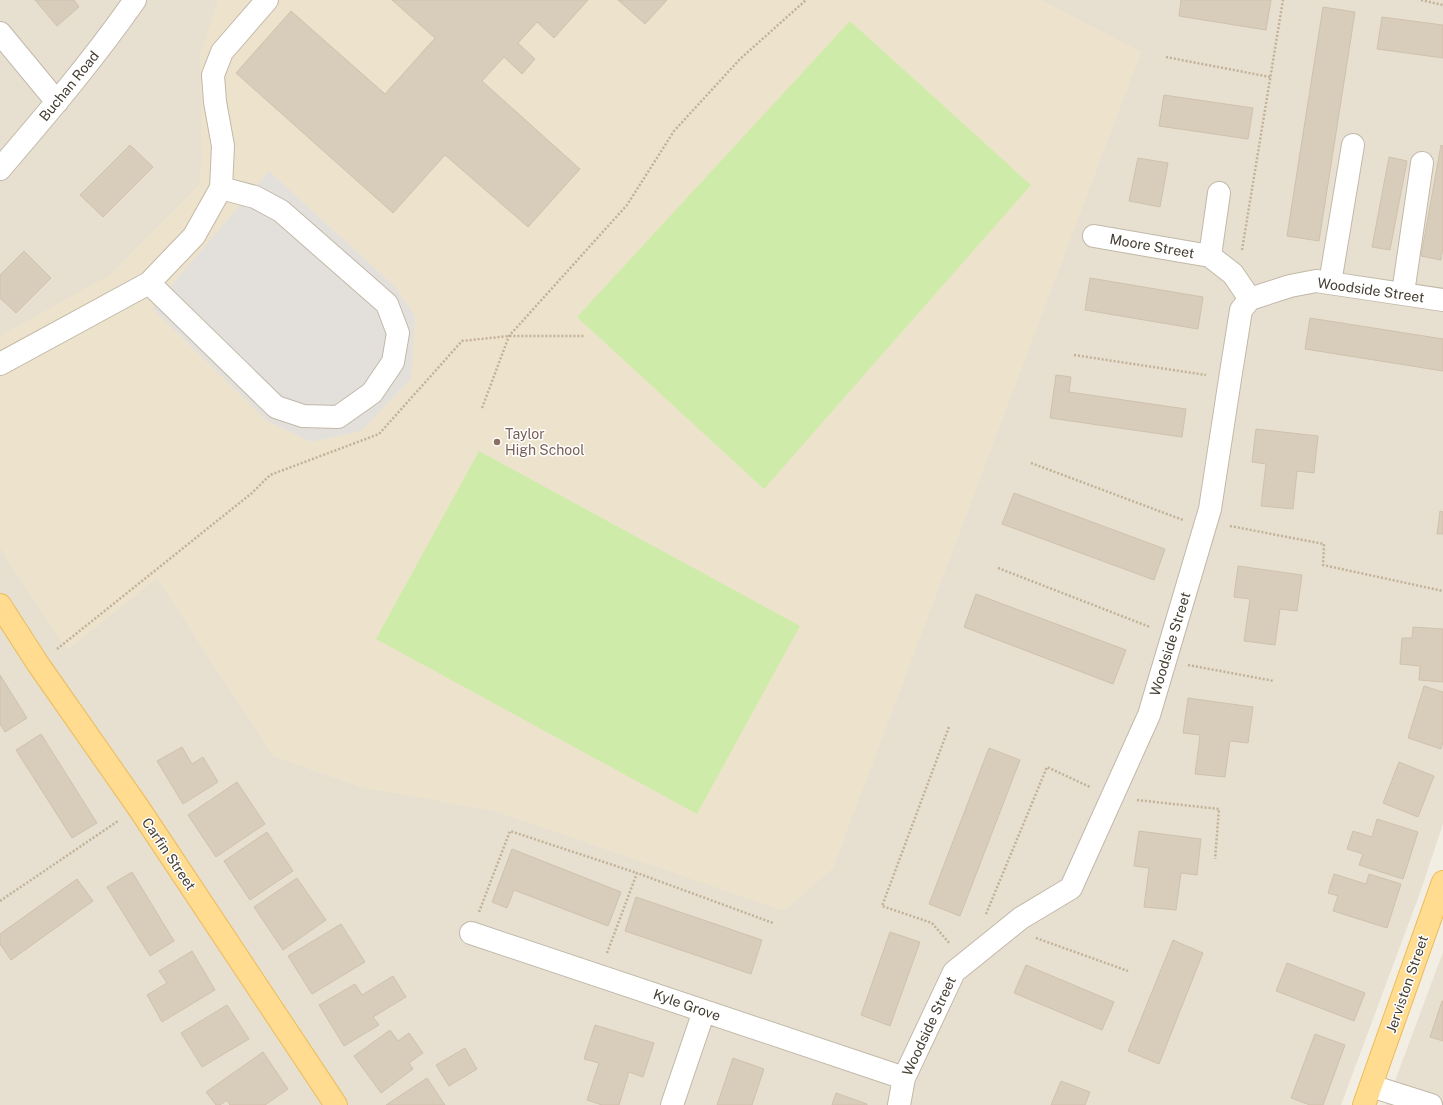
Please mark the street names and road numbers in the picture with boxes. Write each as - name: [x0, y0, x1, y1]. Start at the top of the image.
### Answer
- street label: Buchan Road: [36, 48, 102, 124]
- street label: Moore Street: [1108, 231, 1196, 261]
- street label: Woodside Street: [1316, 275, 1426, 305]
- street label: Woodside Street: [1147, 590, 1193, 698]
- street label: Carfin Street: [139, 815, 199, 893]
- street label: Jerviston Street: [1383, 933, 1431, 1035]
- street label: Woodside Street: [899, 974, 959, 1078]
- street label: Kyle Grove: [651, 986, 723, 1024]

